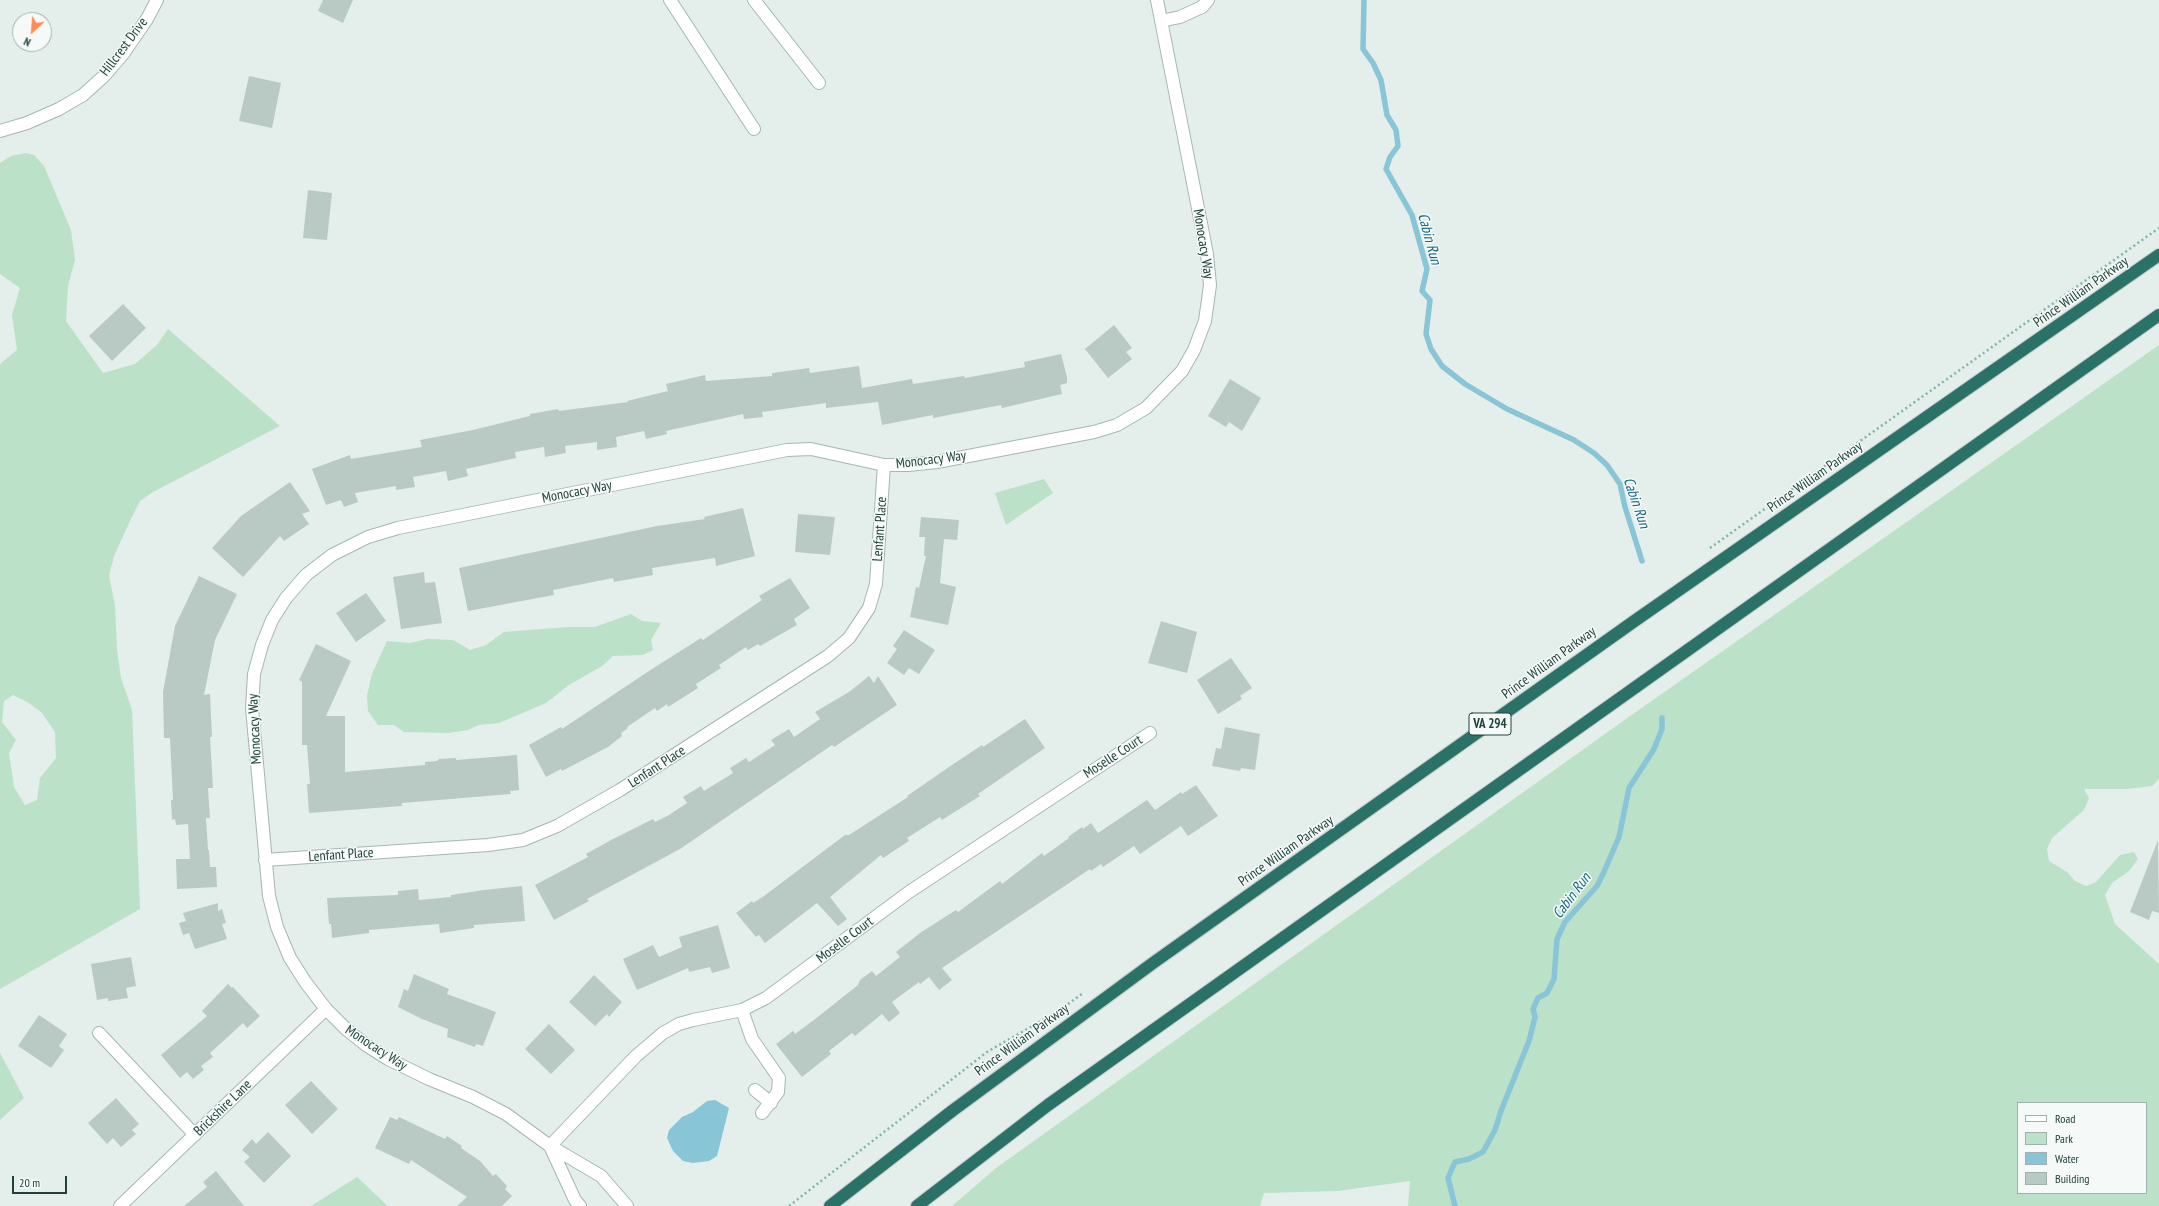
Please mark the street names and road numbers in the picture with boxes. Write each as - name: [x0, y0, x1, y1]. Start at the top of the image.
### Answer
- street label: Hillcrest Drive: [97, 15, 151, 79]
- street label: Monocacy Way: [1189, 208, 1217, 280]
- street label: Prince William Parkway: [2030, 253, 2132, 331]
- street label: Prince William Parkway: [1764, 438, 1866, 516]
- street label: Monocacy Way: [895, 447, 967, 473]
- street label: Monocacy Way: [541, 477, 613, 507]
- street label: Lenfant Place: [869, 496, 891, 562]
- street label: Prince William Parkway: [1499, 623, 1599, 703]
- street label: Monocacy Way: [245, 693, 265, 765]
- road number: VA 294: [1469, 713, 1511, 735]
- street label: Moselle Court: [1080, 732, 1146, 782]
- street label: Lenfant Place: [625, 742, 689, 792]
- street label: Prince William Parkway: [1235, 812, 1337, 890]
- street label: Lenfant Place: [308, 844, 374, 866]
- street label: Moselle Court: [813, 913, 877, 967]
- street label: Prince William Parkway: [972, 1000, 1072, 1080]
- street label: Monocacy Way: [342, 1022, 410, 1074]
- street label: Brickshire Lane: [191, 1076, 255, 1140]

